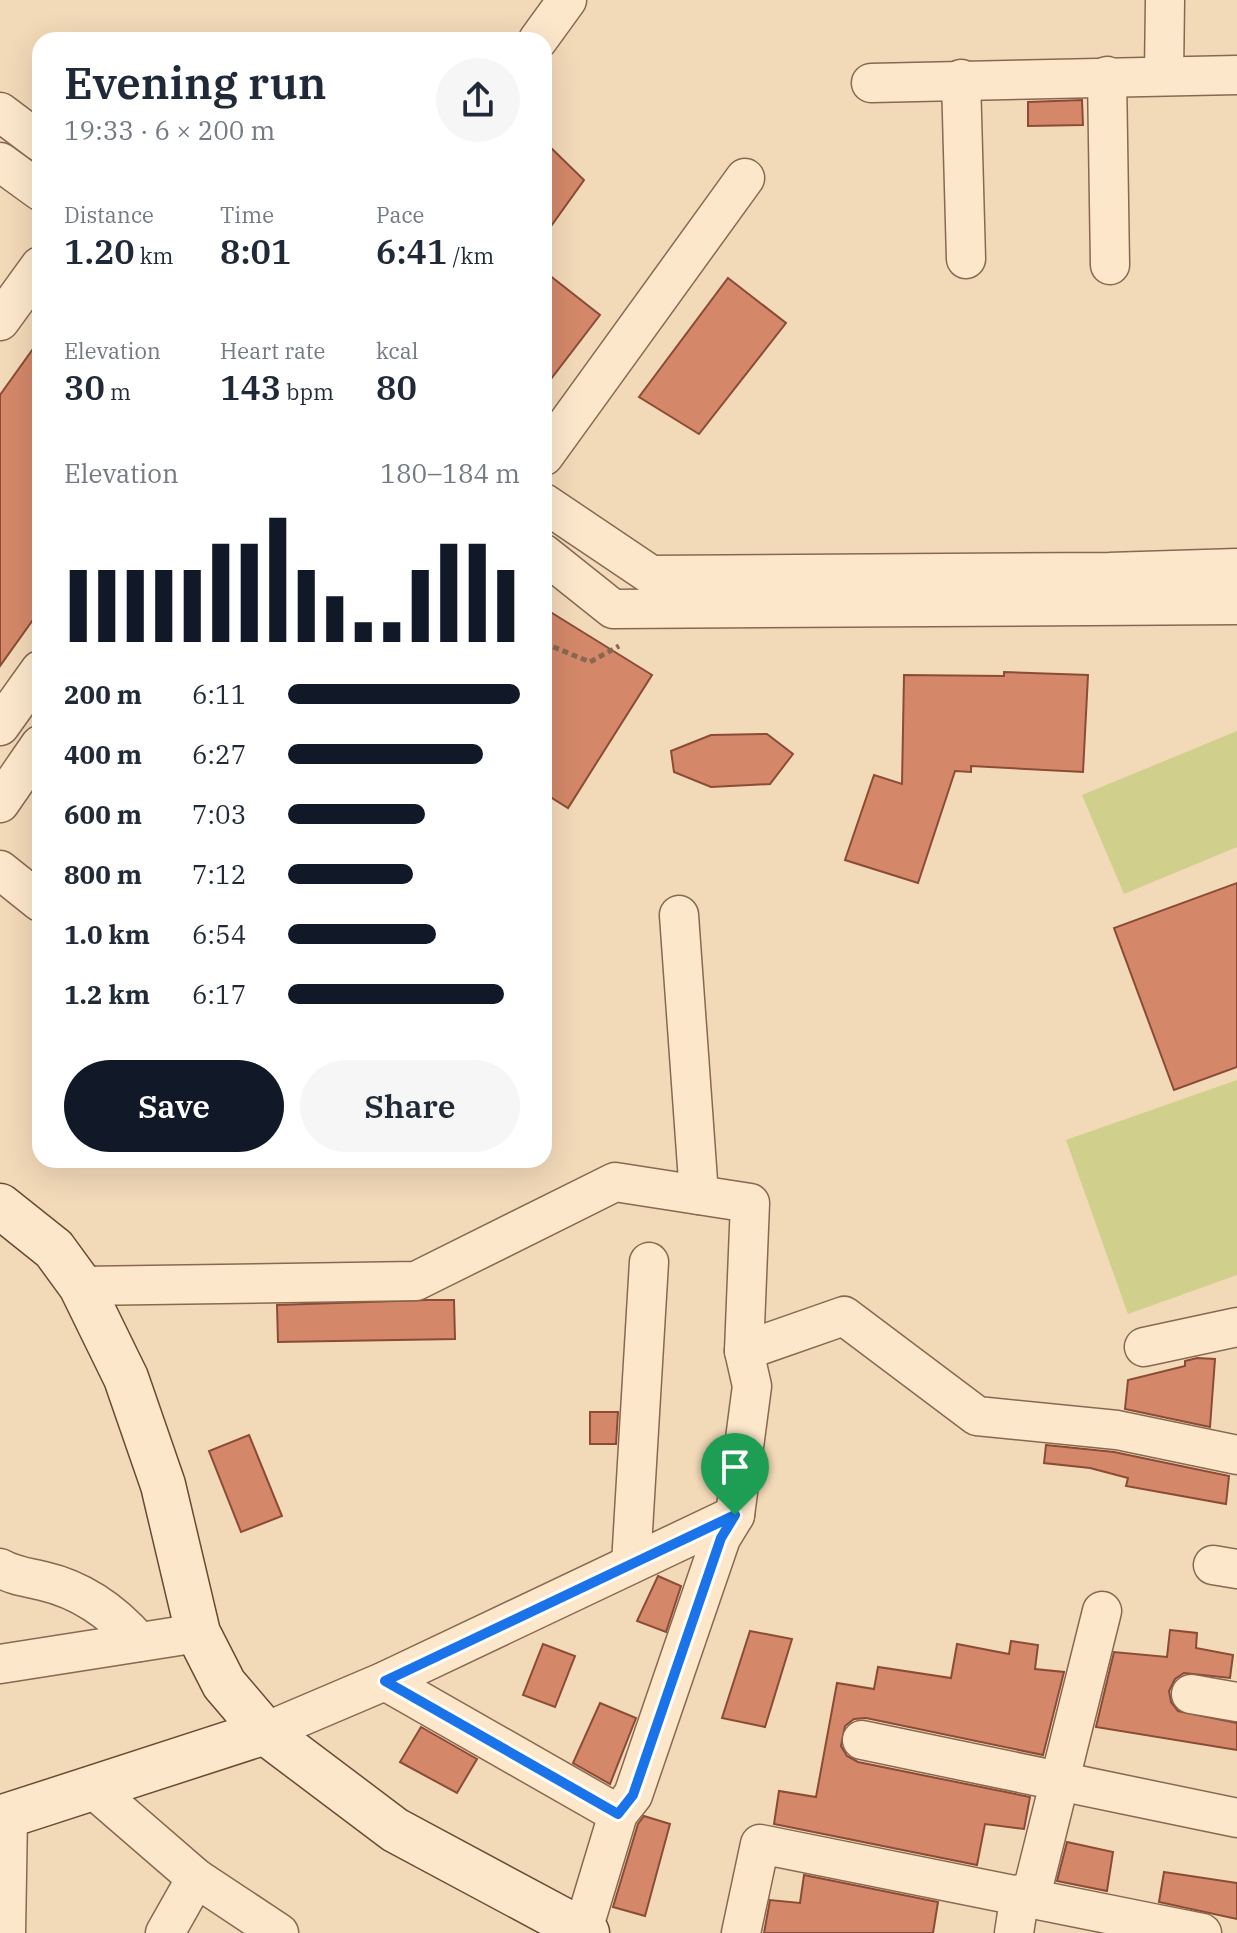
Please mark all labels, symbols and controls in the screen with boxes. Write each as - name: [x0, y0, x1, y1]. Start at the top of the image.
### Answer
- text: Evening run: [64, 54, 327, 111]
- button: share: [436, 58, 520, 142]
- text: 19:33 · 6 × 200 m: [64, 113, 275, 147]
- text: Distance: [64, 200, 154, 229]
- text: Time: [220, 200, 274, 229]
- text: Pace: [376, 200, 424, 229]
- text: 1.20: [64, 229, 135, 273]
- text: 8:01: [220, 229, 291, 273]
- text: 6:41: [376, 229, 447, 273]
- text: km: [135, 241, 174, 270]
- text: /km: [447, 241, 494, 270]
- text: Elevation: [64, 336, 161, 365]
- text: Heart rate: [220, 336, 325, 365]
- text: kcal: [376, 336, 418, 365]
- text: 30: [64, 365, 105, 409]
- text: 143: [220, 365, 281, 409]
- text: 80: [376, 365, 417, 409]
- text: m: [105, 377, 131, 406]
- text: bpm: [281, 377, 334, 406]
- text: Elevation: [64, 456, 179, 490]
- text: 180–184 m: [380, 456, 520, 490]
- text: 200 m: [64, 677, 142, 711]
- text: 6:11: [192, 677, 246, 711]
- text: 400 m: [64, 737, 142, 771]
- text: 6:27: [192, 737, 246, 771]
- text: 600 m: [64, 797, 142, 831]
- text: 7:03: [192, 797, 246, 831]
- text: 800 m: [64, 857, 142, 891]
- text: 7:12: [192, 857, 246, 891]
- text: 1.0 km: [64, 917, 150, 951]
- text: 6:54: [192, 917, 246, 951]
- text: 1.2 km: [64, 977, 150, 1011]
- text: 6:17: [192, 977, 246, 1011]
- button: Save: [64, 1060, 284, 1152]
- button: Share: [300, 1060, 520, 1152]
- pin: [701, 1433, 769, 1515]
- icon: arrive: [713, 1445, 757, 1489]

